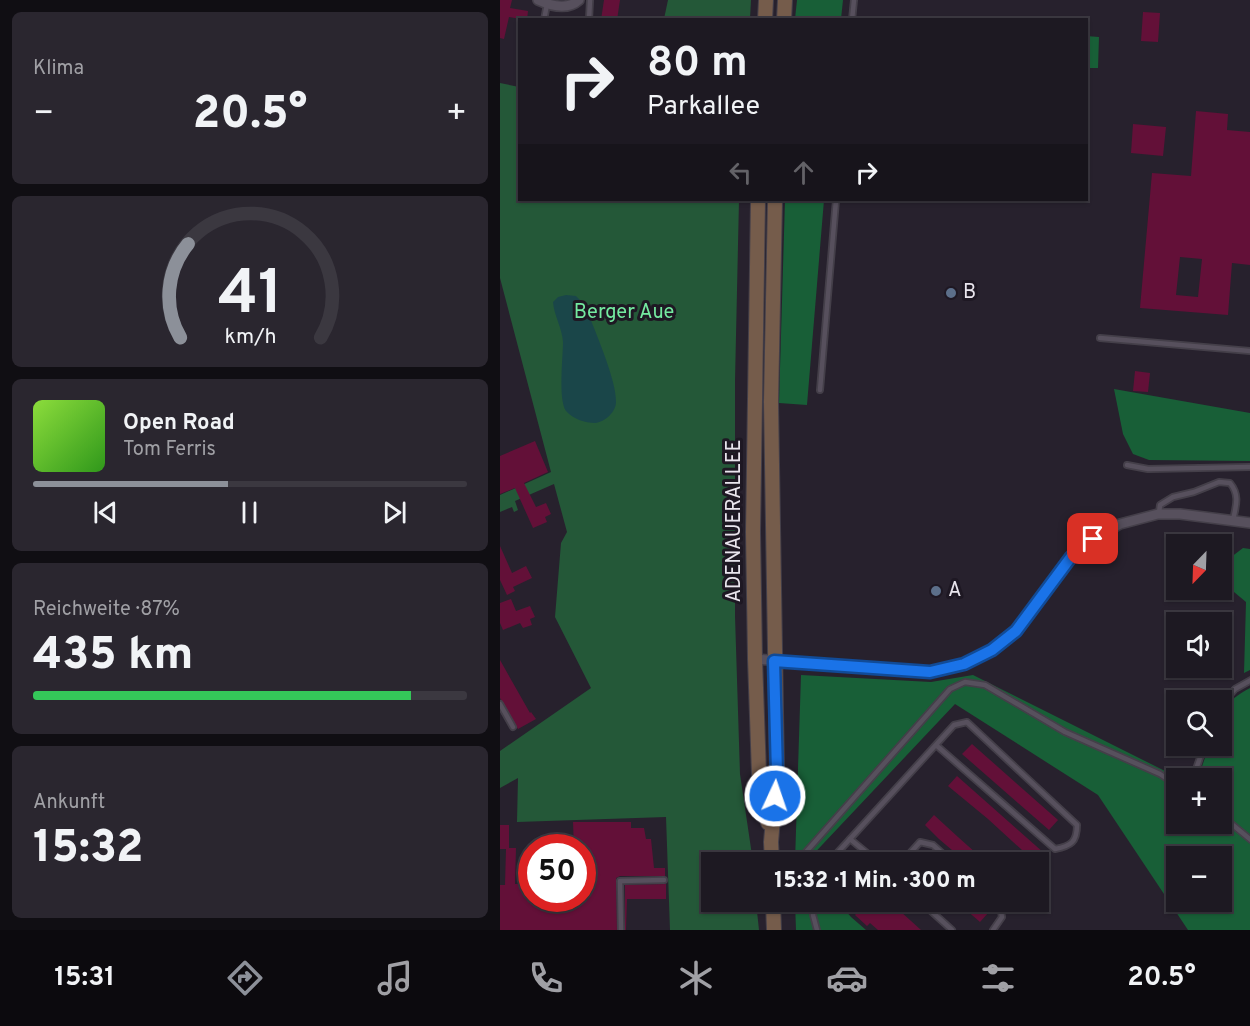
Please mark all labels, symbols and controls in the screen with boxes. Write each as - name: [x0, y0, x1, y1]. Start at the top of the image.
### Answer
- text: 80 m: [647, 38, 748, 91]
- icon: right: [548, 42, 626, 120]
- text: Klima: [33, 56, 84, 82]
- text: 20.5°: [193, 87, 307, 144]
- text: Parkallee: [647, 90, 760, 124]
- text: −: [33, 94, 54, 136]
- text: +: [446, 94, 467, 136]
- icon: left: [724, 156, 757, 189]
- icon: ahead: [787, 156, 820, 189]
- icon: right: [850, 156, 883, 189]
- text: 41: [217, 258, 283, 337]
- place label: B: [963, 280, 976, 306]
- marker: B: [944, 286, 958, 300]
- park label: Berger Aue: [574, 300, 674, 326]
- text: km/h: [224, 325, 276, 352]
- text: Open Road: [123, 410, 235, 437]
- text: Tom Ferris: [123, 437, 216, 463]
- street label: ADENAUERALLEE: [722, 440, 748, 602]
- icon: previous: [89, 496, 122, 529]
- icon: pause: [233, 496, 266, 529]
- icon: next: [378, 496, 411, 529]
- pin: [1067, 513, 1118, 564]
- icon: arrive: [1076, 522, 1109, 555]
- north arrow: [1166, 534, 1232, 600]
- map controls: [1166, 534, 1232, 912]
- place label: A: [948, 578, 962, 604]
- marker: A: [929, 584, 943, 598]
- text: Reichweite · 87%: [33, 597, 180, 623]
- button: sound: [1166, 612, 1232, 678]
- text: 435 km: [33, 628, 193, 685]
- button: search: [1166, 690, 1232, 756]
- position arrow: [743, 764, 807, 828]
- button: +: [1166, 768, 1232, 834]
- text: Ankunft: [33, 790, 105, 816]
- text: 15:32: [33, 821, 144, 878]
- speed limit sign: 50: [518, 834, 596, 912]
- button: −: [1166, 846, 1232, 912]
- text: 15:32 · 1 Min. · 300 m: [774, 868, 976, 895]
- icon: directions: [224, 957, 266, 999]
- icon: music: [374, 957, 416, 999]
- icon: phone: [525, 957, 567, 999]
- icon: climate: [675, 957, 717, 999]
- icon: car: [826, 957, 868, 999]
- icon: filters: [977, 957, 1019, 999]
- text: 15:31: [54, 961, 115, 995]
- text: 20.5°: [1127, 961, 1196, 995]

